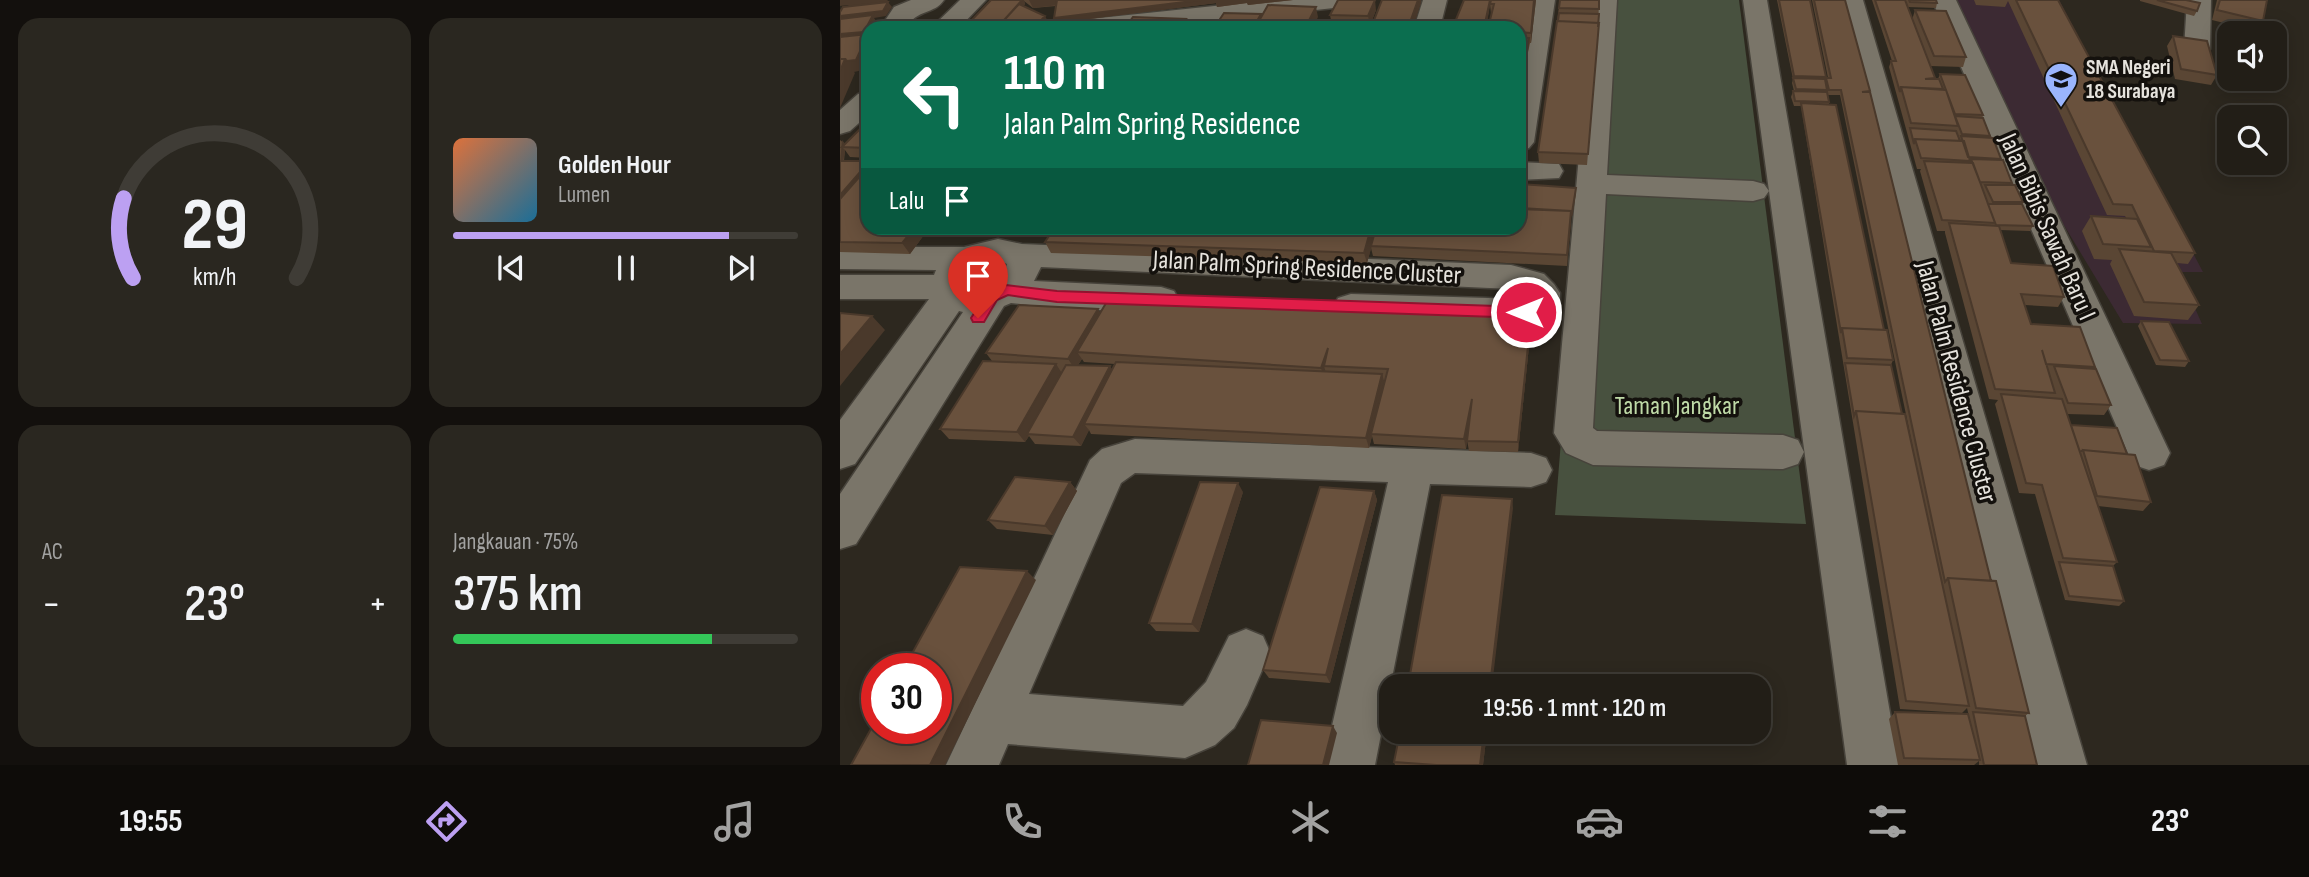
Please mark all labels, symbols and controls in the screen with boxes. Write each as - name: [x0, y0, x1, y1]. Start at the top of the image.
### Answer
- map controls: [2217, 21, 2287, 175]
- button: sound: [2217, 21, 2287, 91]
- text: 110 m: [1004, 45, 1106, 104]
- icon: left: [889, 49, 980, 140]
- place label: SMA Negeri 18 Surabaya: [2086, 55, 2175, 104]
- school or university icon: SMA Negeri 18 Surabaya: [2042, 60, 2080, 109]
- text: Jalan Palm Spring Residence: [1004, 105, 1301, 144]
- button: search: [2217, 105, 2287, 175]
- street label: Jalan Bibis Sawah Baru I: [1992, 128, 2102, 325]
- text: Golden Hour: [558, 150, 671, 181]
- text: Lumen: [558, 181, 610, 209]
- icon: arrive: [938, 182, 976, 220]
- text: 29: [181, 183, 248, 271]
- text: Lalu: [889, 186, 924, 217]
- street label: Jalan Palm Spring Residence Cluster: [1151, 244, 1462, 292]
- pin: [948, 246, 1008, 318]
- icon: previous: [492, 249, 530, 287]
- icon: pause: [607, 249, 645, 287]
- icon: next: [722, 249, 760, 287]
- icon: arrive: [959, 257, 997, 295]
- street label: Jalan Palm Residence Cluster: [1909, 257, 2003, 507]
- text: km/h: [193, 262, 236, 293]
- position arrow: [1489, 275, 1563, 349]
- park label: Taman Jangkar: [1614, 391, 1740, 422]
- text: Jangkauan · 75%: [453, 528, 579, 556]
- text: AC: [42, 538, 63, 566]
- text: 375 km: [453, 563, 583, 626]
- text: 23°: [184, 573, 245, 636]
- text: −: [42, 582, 61, 627]
- text: +: [368, 582, 387, 627]
- speed limit sign: 30: [861, 653, 952, 744]
- text: 19:56 · 1 mnt · 120 m: [1484, 693, 1666, 724]
- icon: directions: [422, 797, 471, 846]
- icon: music: [710, 797, 759, 846]
- icon: phone: [998, 797, 1047, 846]
- icon: climate: [1286, 797, 1335, 846]
- icon: car: [1575, 797, 1624, 846]
- icon: filters: [1863, 797, 1912, 846]
- text: 19:55: [120, 802, 183, 841]
- text: 23°: [2151, 802, 2189, 841]

